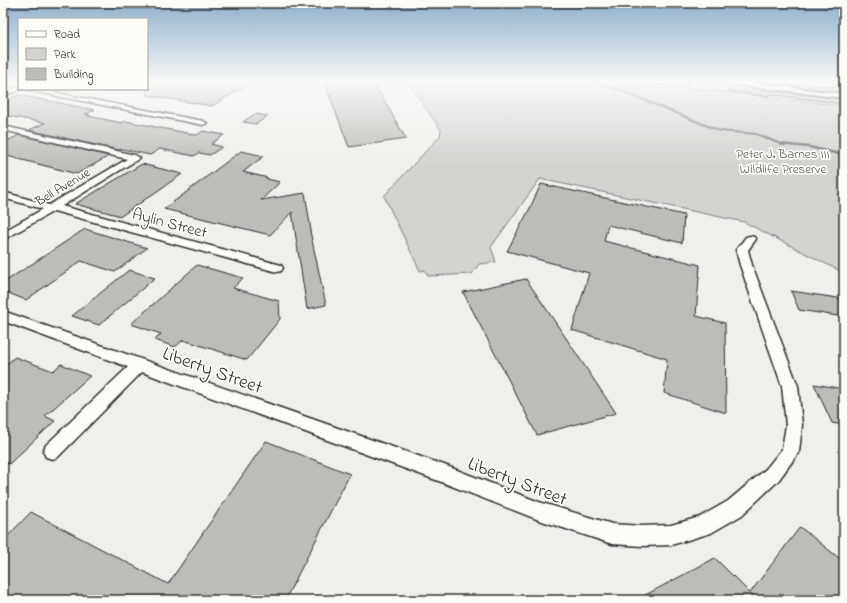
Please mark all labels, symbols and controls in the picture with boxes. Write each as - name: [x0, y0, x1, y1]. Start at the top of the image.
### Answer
- legend: [18, 18, 148, 90]
- text: Road: [54, 26, 80, 44]
- text: Park: [54, 46, 76, 64]
- text: Building: [53, 66, 93, 85]
- park label: Peter J. Barnes III Wildlife Preserve: [736, 145, 830, 179]
- street label: Bell Avenue: [31, 163, 94, 212]
- street label: Aylin Street: [129, 202, 210, 246]
- street label: Liberty Street: [158, 341, 266, 403]
- street label: Liberty Street: [463, 451, 571, 515]

